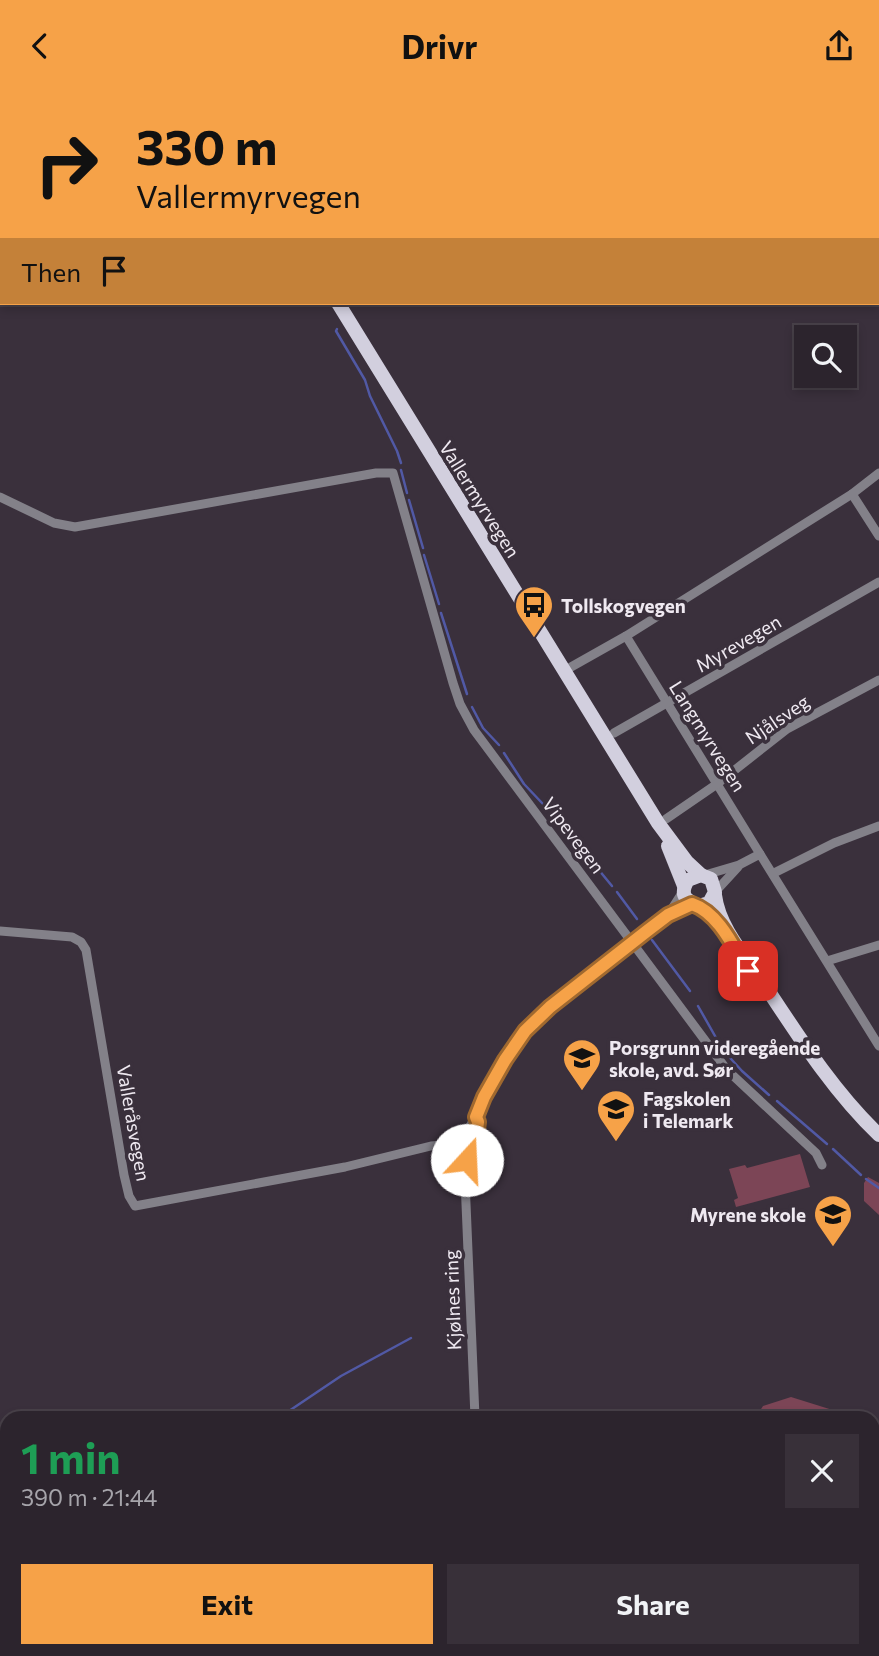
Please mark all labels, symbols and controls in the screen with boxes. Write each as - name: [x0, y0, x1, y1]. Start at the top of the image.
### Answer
- text: Drivr: [401, 26, 478, 66]
- icon: back: [21, 27, 59, 65]
- icon: share: [820, 27, 858, 65]
- text: 330 m: [136, 115, 277, 175]
- icon: right: [21, 119, 112, 210]
- text: Vallermyrvegen: [136, 175, 361, 215]
- icon: arrive: [95, 252, 133, 290]
- text: Then: [21, 256, 81, 287]
- map controls: [794, 325, 857, 388]
- button: search: [794, 325, 857, 388]
- street label: Vallermyrvegen: [435, 436, 525, 562]
- bus stop icon: Tollskogvegen: [513, 584, 555, 639]
- place label: Tollskogvegen: [561, 594, 686, 617]
- street label: Myrevegen: [691, 609, 785, 677]
- street label: Langmyrvegen: [665, 676, 751, 796]
- street label: Njålsveg: [741, 689, 813, 749]
- street label: Vipevegen: [538, 792, 610, 878]
- pin: [718, 941, 778, 1001]
- icon: arrive: [729, 952, 767, 990]
- place label: Porsgrunn videregående skole, avd. Sør: [609, 1036, 820, 1081]
- school or university icon: Porsgrunn videregående skole, avd. Sør: [561, 1037, 603, 1092]
- street label: Valleråsvegen: [112, 1063, 156, 1183]
- place label: Fagskolen i Telemark: [643, 1087, 733, 1132]
- school or university icon: Fagskolen i Telemark: [595, 1088, 637, 1143]
- position arrow: [430, 1123, 504, 1197]
- school or university icon: Myrene skole: [812, 1193, 854, 1248]
- place label: Myrene skole: [690, 1203, 806, 1226]
- street label: Kjølnes ring: [439, 1249, 465, 1351]
- text: 1 min: [21, 1431, 121, 1483]
- button: close: [785, 1434, 859, 1508]
- text: 390 m · 21:44: [21, 1483, 157, 1511]
- button: Exit: [21, 1564, 433, 1644]
- button: Share: [447, 1564, 859, 1644]

